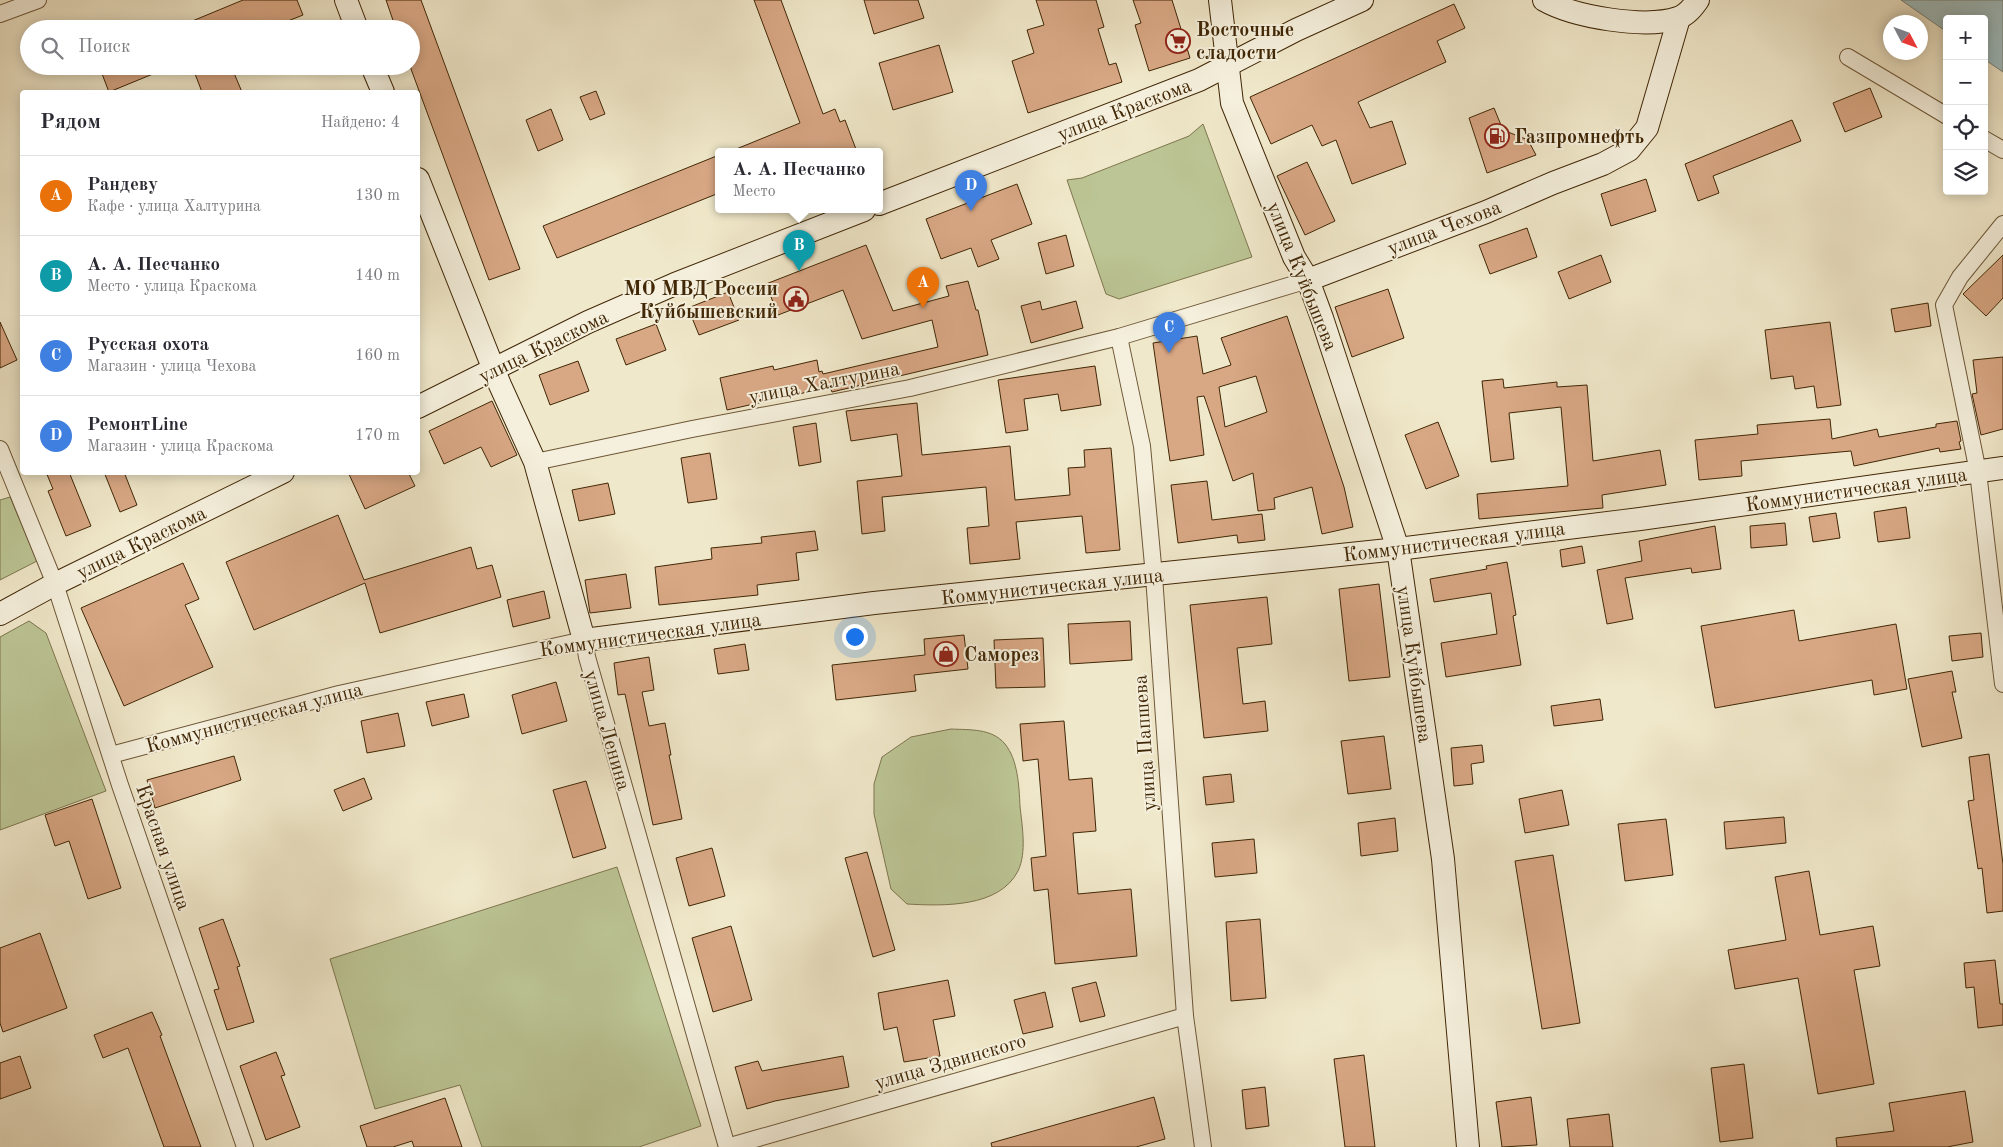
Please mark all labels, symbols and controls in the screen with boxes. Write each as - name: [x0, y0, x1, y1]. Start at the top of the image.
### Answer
- north arrow: [1883, 15, 1928, 60]
- map controls: [1943, 15, 1988, 195]
- button: +: [1943, 15, 1988, 60]
- search box: [20, 20, 420, 75]
- place label: Восточные сладости: [1196, 21, 1294, 64]
- supermarket icon: Восточные сладости: [1165, 28, 1191, 54]
- icon: search: [38, 34, 66, 62]
- text: Поиск: [78, 38, 130, 57]
- button: −: [1943, 60, 1988, 105]
- street label: улица Краскома: [1055, 76, 1195, 146]
- button: locate: [1943, 105, 1988, 150]
- text: Рядом: [40, 112, 101, 133]
- text: Найдено: 4: [321, 115, 400, 131]
- fuel station icon: Газпромнефть: [1484, 123, 1510, 149]
- place label: Газпромнефть: [1514, 128, 1644, 148]
- popup: [715, 148, 883, 213]
- button: layers: [1943, 150, 1988, 195]
- text: А. А. Песчанко: [732, 161, 866, 180]
- pin: D: [955, 170, 987, 211]
- text: Рандеву: [87, 176, 158, 195]
- text: Место: [732, 184, 776, 200]
- text: A: [50, 188, 62, 204]
- text: 130 m: [355, 188, 400, 204]
- street label: улица Чехова: [1385, 198, 1504, 260]
- text: Кафе · улица Халтурина: [87, 199, 261, 215]
- street label: улица Куйбышева: [1262, 199, 1340, 354]
- pin: B: [783, 230, 815, 271]
- text: А. А. Песчанко: [87, 256, 220, 275]
- pin: A: [907, 267, 939, 308]
- text: B: [50, 268, 62, 284]
- text: 140 m: [355, 268, 400, 284]
- text: Место · улица Краскома: [87, 279, 257, 295]
- place label: МО МВД России Куйбышевский: [624, 280, 778, 323]
- public building icon: МО МВД России Куйбышевский: [783, 286, 809, 312]
- street label: улица Краскома: [476, 308, 612, 388]
- pin: C: [1153, 312, 1185, 353]
- text: Русская охота: [87, 336, 209, 355]
- text: C: [51, 348, 61, 364]
- text: 160 m: [355, 348, 400, 364]
- text: Магазин · улица Чехова: [87, 359, 256, 375]
- street label: улица Халтурина: [747, 359, 902, 408]
- text: РемонтLine: [87, 416, 188, 435]
- text: D: [50, 428, 62, 444]
- text: 170 m: [355, 428, 400, 444]
- text: Магазин · улица Краскома: [87, 439, 274, 455]
- street label: Коммунистическая улица: [1744, 465, 1969, 516]
- street label: улица Краскома: [74, 504, 210, 584]
- street label: Коммунистическая улица: [1342, 519, 1567, 567]
- street label: Коммунистическая улица: [940, 566, 1165, 610]
- street label: улица Куйбышева: [1392, 584, 1434, 744]
- street label: Коммунистическая улица: [538, 610, 763, 661]
- your location: [842, 624, 868, 650]
- shop icon: Саморез: [933, 641, 959, 667]
- place label: Саморез: [964, 646, 1039, 666]
- street label: улица Ленина: [579, 668, 633, 793]
- street label: улица Папшева: [1131, 674, 1161, 812]
- street label: Коммунистическая улица: [144, 680, 365, 758]
- street label: Красная улица: [131, 782, 193, 913]
- street label: улица Здвинского: [873, 1032, 1029, 1094]

